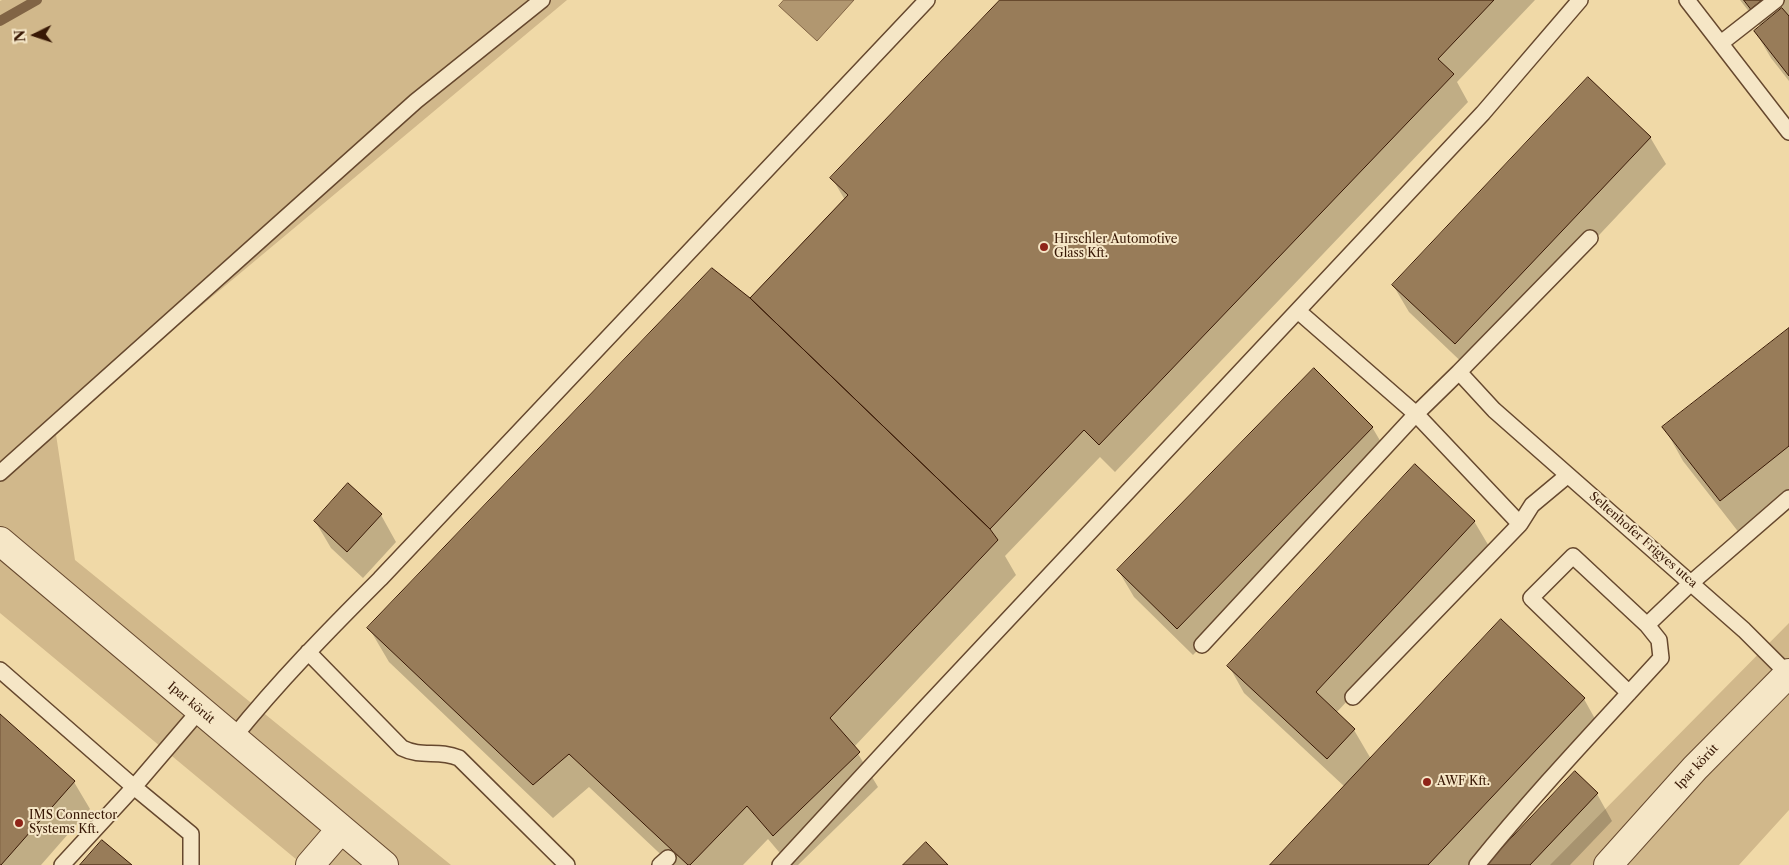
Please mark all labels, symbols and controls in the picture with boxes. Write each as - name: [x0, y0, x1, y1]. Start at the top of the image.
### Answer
- north arrow: [10, 10, 60, 60]
- text: N: [11, 29, 29, 43]
- place label: Hirschler Automotive Glass Kft.: [1054, 233, 1177, 261]
- marker: Hirschler Automotive Glass Kft.: [1038, 241, 1050, 253]
- street label: Seltenhofer Frigyes utca: [1586, 489, 1700, 591]
- street label: Ipar körút: [165, 679, 217, 727]
- street label: Ipar körút: [1672, 741, 1722, 793]
- place label: AWF Kft.: [1437, 775, 1490, 789]
- marker: AWF Kft.: [1421, 776, 1433, 788]
- place label: IMS Connector Systems Kft.: [29, 809, 117, 837]
- marker: IMS Connector Systems Kft.: [13, 817, 25, 829]

